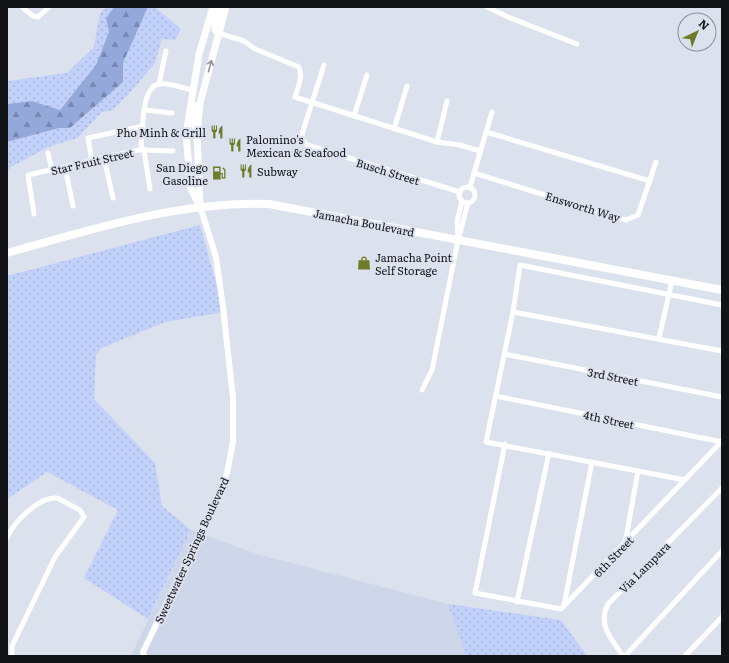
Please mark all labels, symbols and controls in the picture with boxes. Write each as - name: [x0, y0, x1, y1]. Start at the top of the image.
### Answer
- north arrow: [677, 12, 717, 52]
- text: N: [696, 15, 713, 33]
- one-way arrow: [206, 59, 214, 72]
- place label: Pho Minh & Grill: [117, 124, 206, 140]
- restaurant icon: Pho Minh & Grill: [209, 124, 225, 140]
- place label: Palomino's Mexican & Seafood: [246, 131, 347, 160]
- restaurant icon: Palomino's Mexican & Seafood: [227, 137, 243, 153]
- street label: Star Fruit Street: [49, 144, 135, 178]
- street label: Busch Street: [354, 154, 422, 188]
- place label: San Diego Gasoline: [156, 159, 208, 188]
- restaurant icon: Subway: [238, 163, 254, 179]
- place label: Subway: [257, 163, 298, 179]
- fuel station icon: San Diego Gasoline: [211, 165, 227, 181]
- street label: Ensworth Way: [544, 187, 623, 225]
- street label: Jamacha Boulevard: [312, 204, 416, 240]
- place label: Jamacha Point Self Storage: [375, 249, 453, 278]
- shop icon: Jamacha Point Self Storage: [356, 255, 372, 271]
- street label: 3rd Street: [586, 363, 640, 389]
- street label: 4th Street: [582, 406, 636, 432]
- street label: Sweetwater Springs Boulevard: [150, 474, 232, 626]
- street label: 6th Street: [589, 532, 637, 580]
- street label: Via Lampara: [615, 538, 673, 596]

